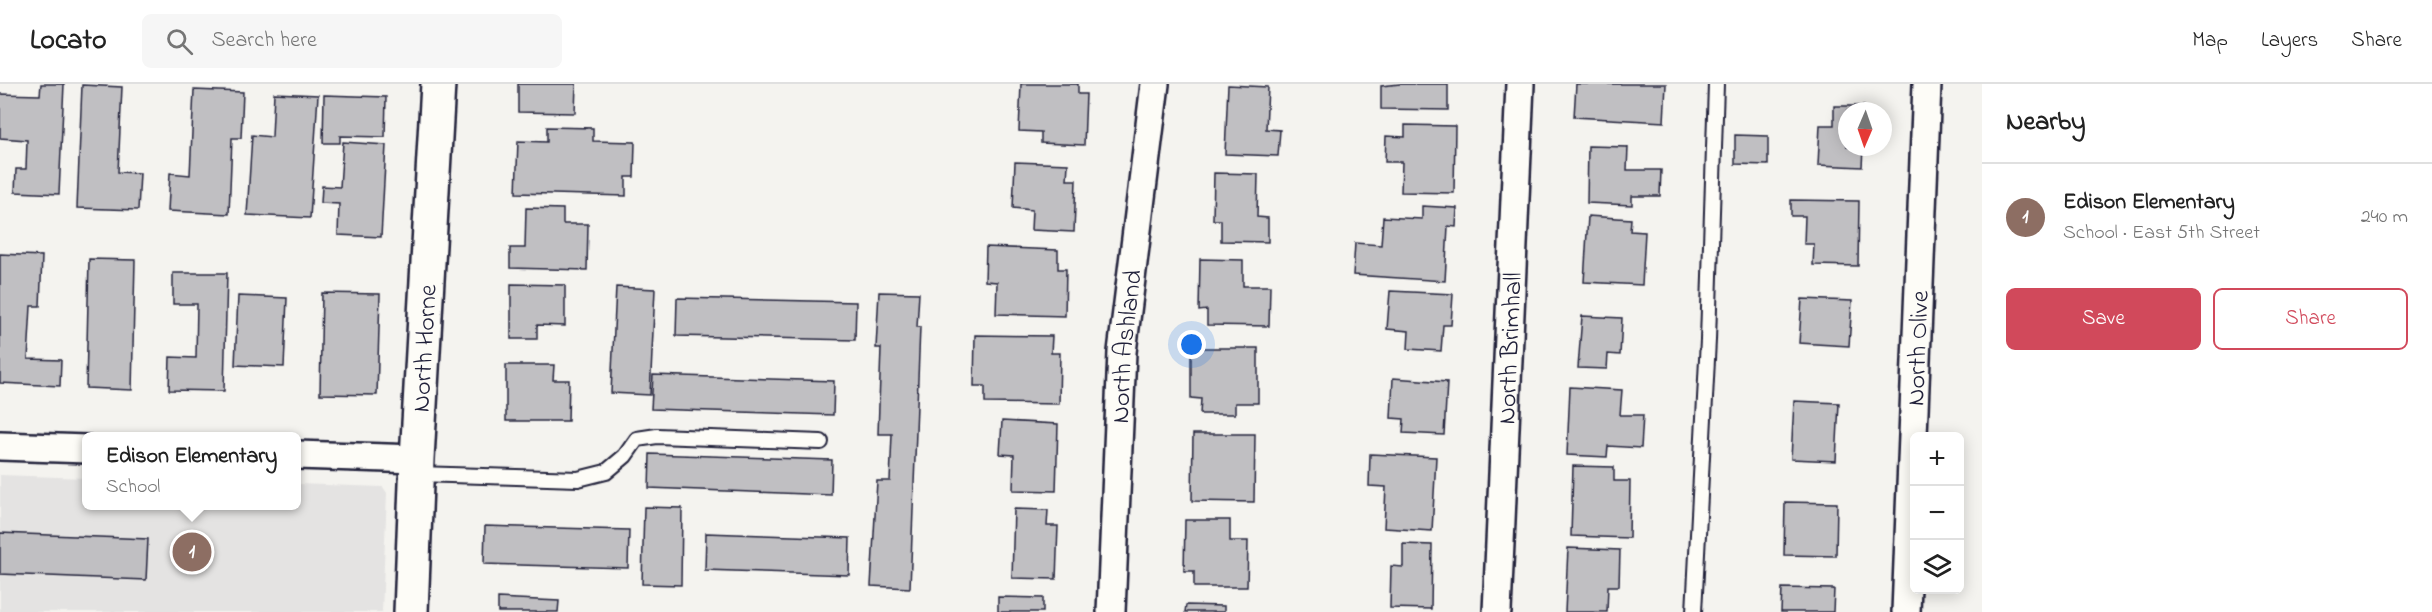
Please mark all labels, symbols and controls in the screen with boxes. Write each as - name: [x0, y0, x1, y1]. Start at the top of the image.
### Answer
- search box: [142, 14, 562, 68]
- text: Locato: [30, 21, 106, 62]
- icon: search: [163, 25, 196, 58]
- text: Search here: [211, 25, 317, 57]
- text: Map: [2192, 26, 2228, 56]
- text: Layers: [2261, 26, 2318, 56]
- text: Share: [2351, 26, 2402, 56]
- north arrow: [1838, 102, 1892, 156]
- text: Nearby: [2006, 104, 2085, 142]
- text: Edison Elementary: [2063, 187, 2235, 219]
- text: 1: [2022, 203, 2029, 232]
- text: 240 m: [2361, 203, 2408, 232]
- text: School · East 5th Street: [2063, 219, 2260, 248]
- street label: North Ashland: [1103, 267, 1154, 424]
- street label: North Brimhall: [1489, 271, 1534, 425]
- street label: North Horne: [404, 283, 449, 413]
- button: Save: [2006, 288, 2201, 350]
- button: Share: [2213, 288, 2408, 350]
- street label: North Olive: [1898, 290, 1941, 407]
- your location: [1177, 330, 1206, 359]
- popup: [82, 432, 301, 510]
- map controls: [1910, 432, 1964, 594]
- button: +: [1910, 432, 1964, 486]
- text: Edison Elementary: [106, 441, 277, 473]
- text: School: [106, 473, 160, 502]
- button: −: [1910, 486, 1964, 540]
- pin: 1: [172, 530, 212, 574]
- button: layers: [1910, 540, 1964, 594]

